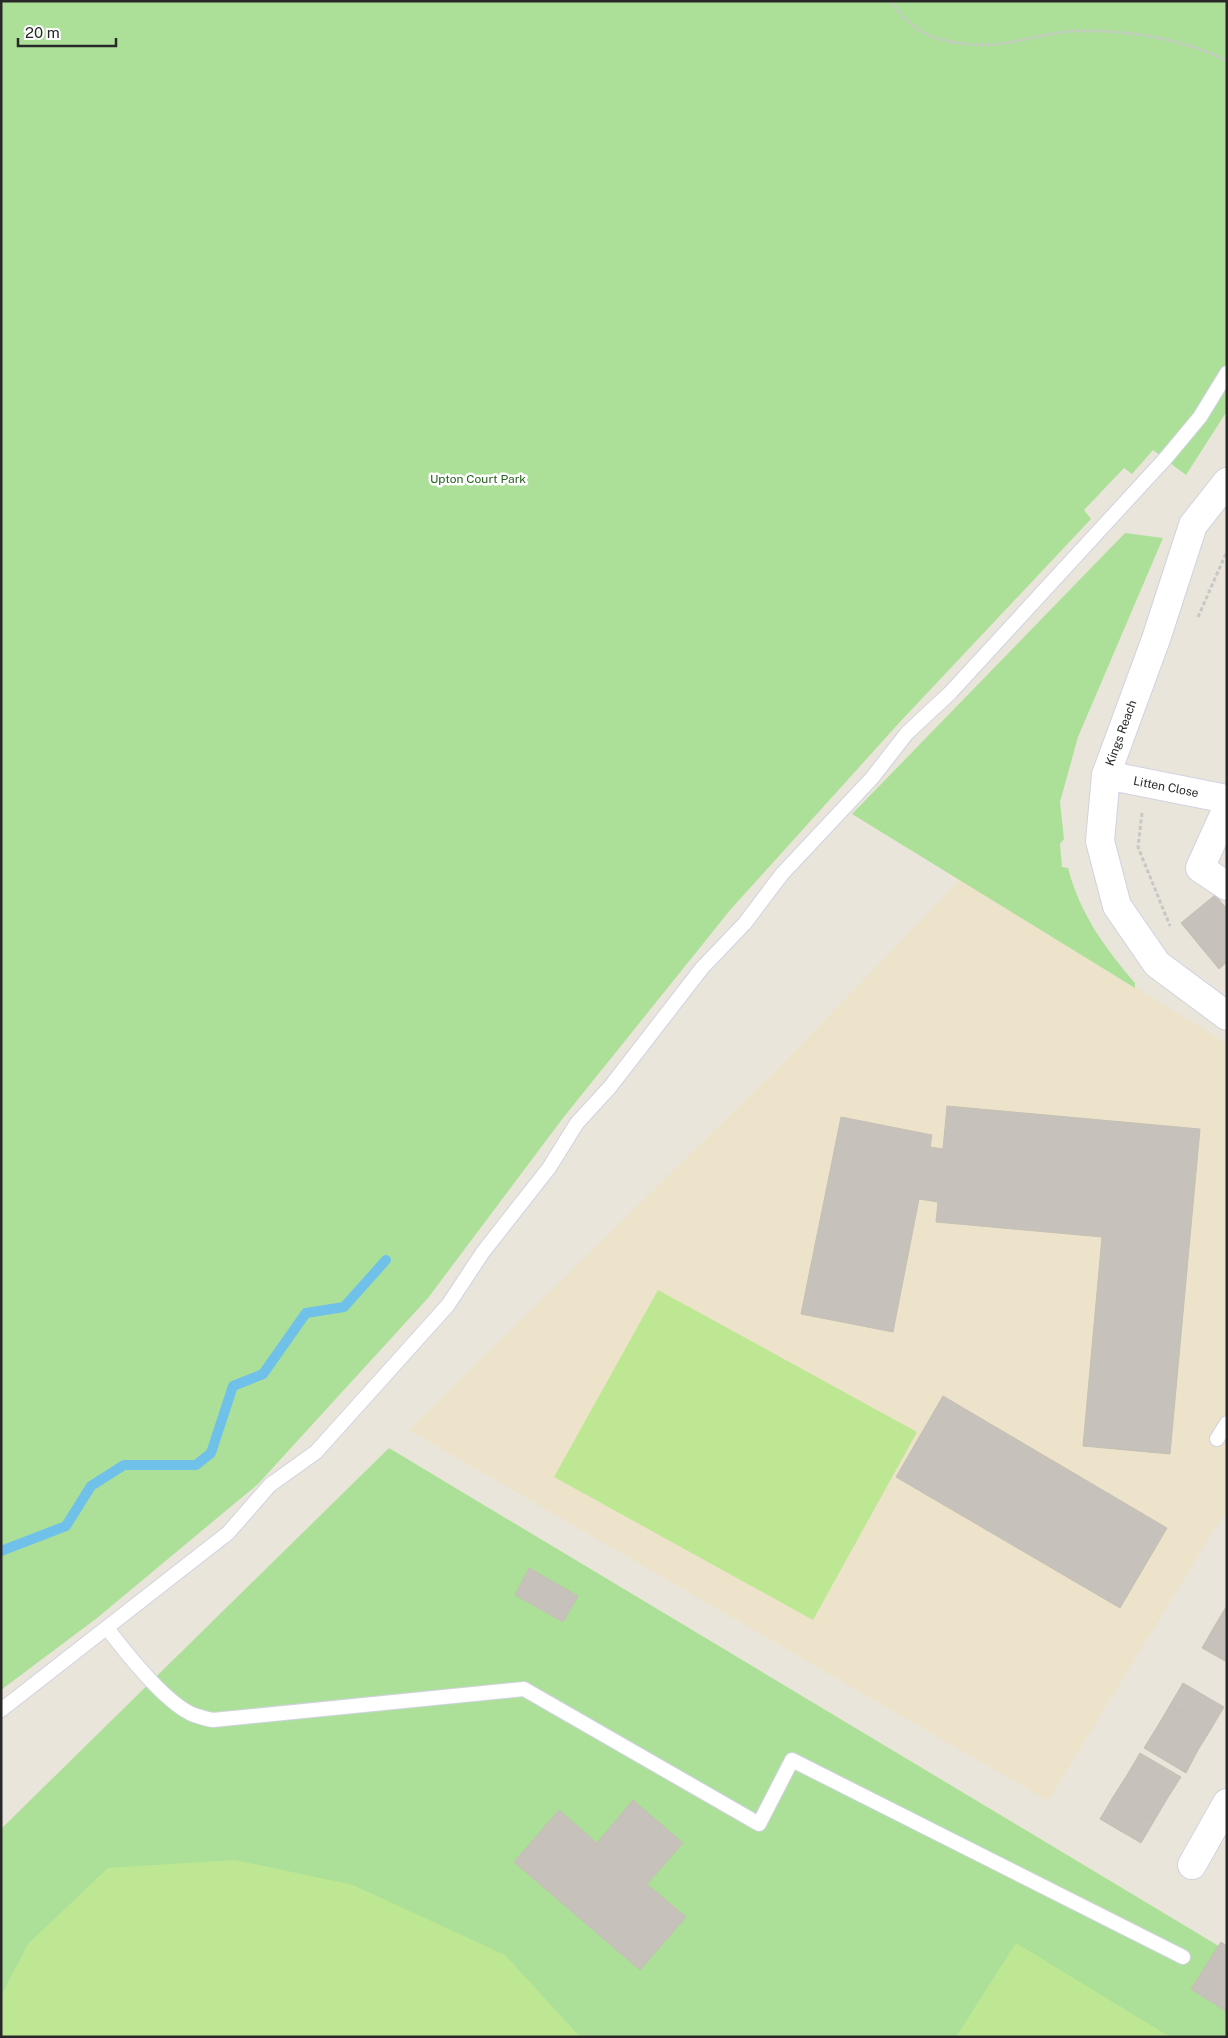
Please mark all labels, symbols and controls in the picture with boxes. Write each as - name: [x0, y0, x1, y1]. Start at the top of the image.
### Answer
- scale bar: [18, 15, 115, 47]
- text: 20 m: [25, 24, 60, 41]
- park label: Upton Court Park: [430, 472, 526, 486]
- street label: Kings Reach: [1103, 698, 1139, 768]
- street label: Litten Close: [1132, 774, 1200, 800]

